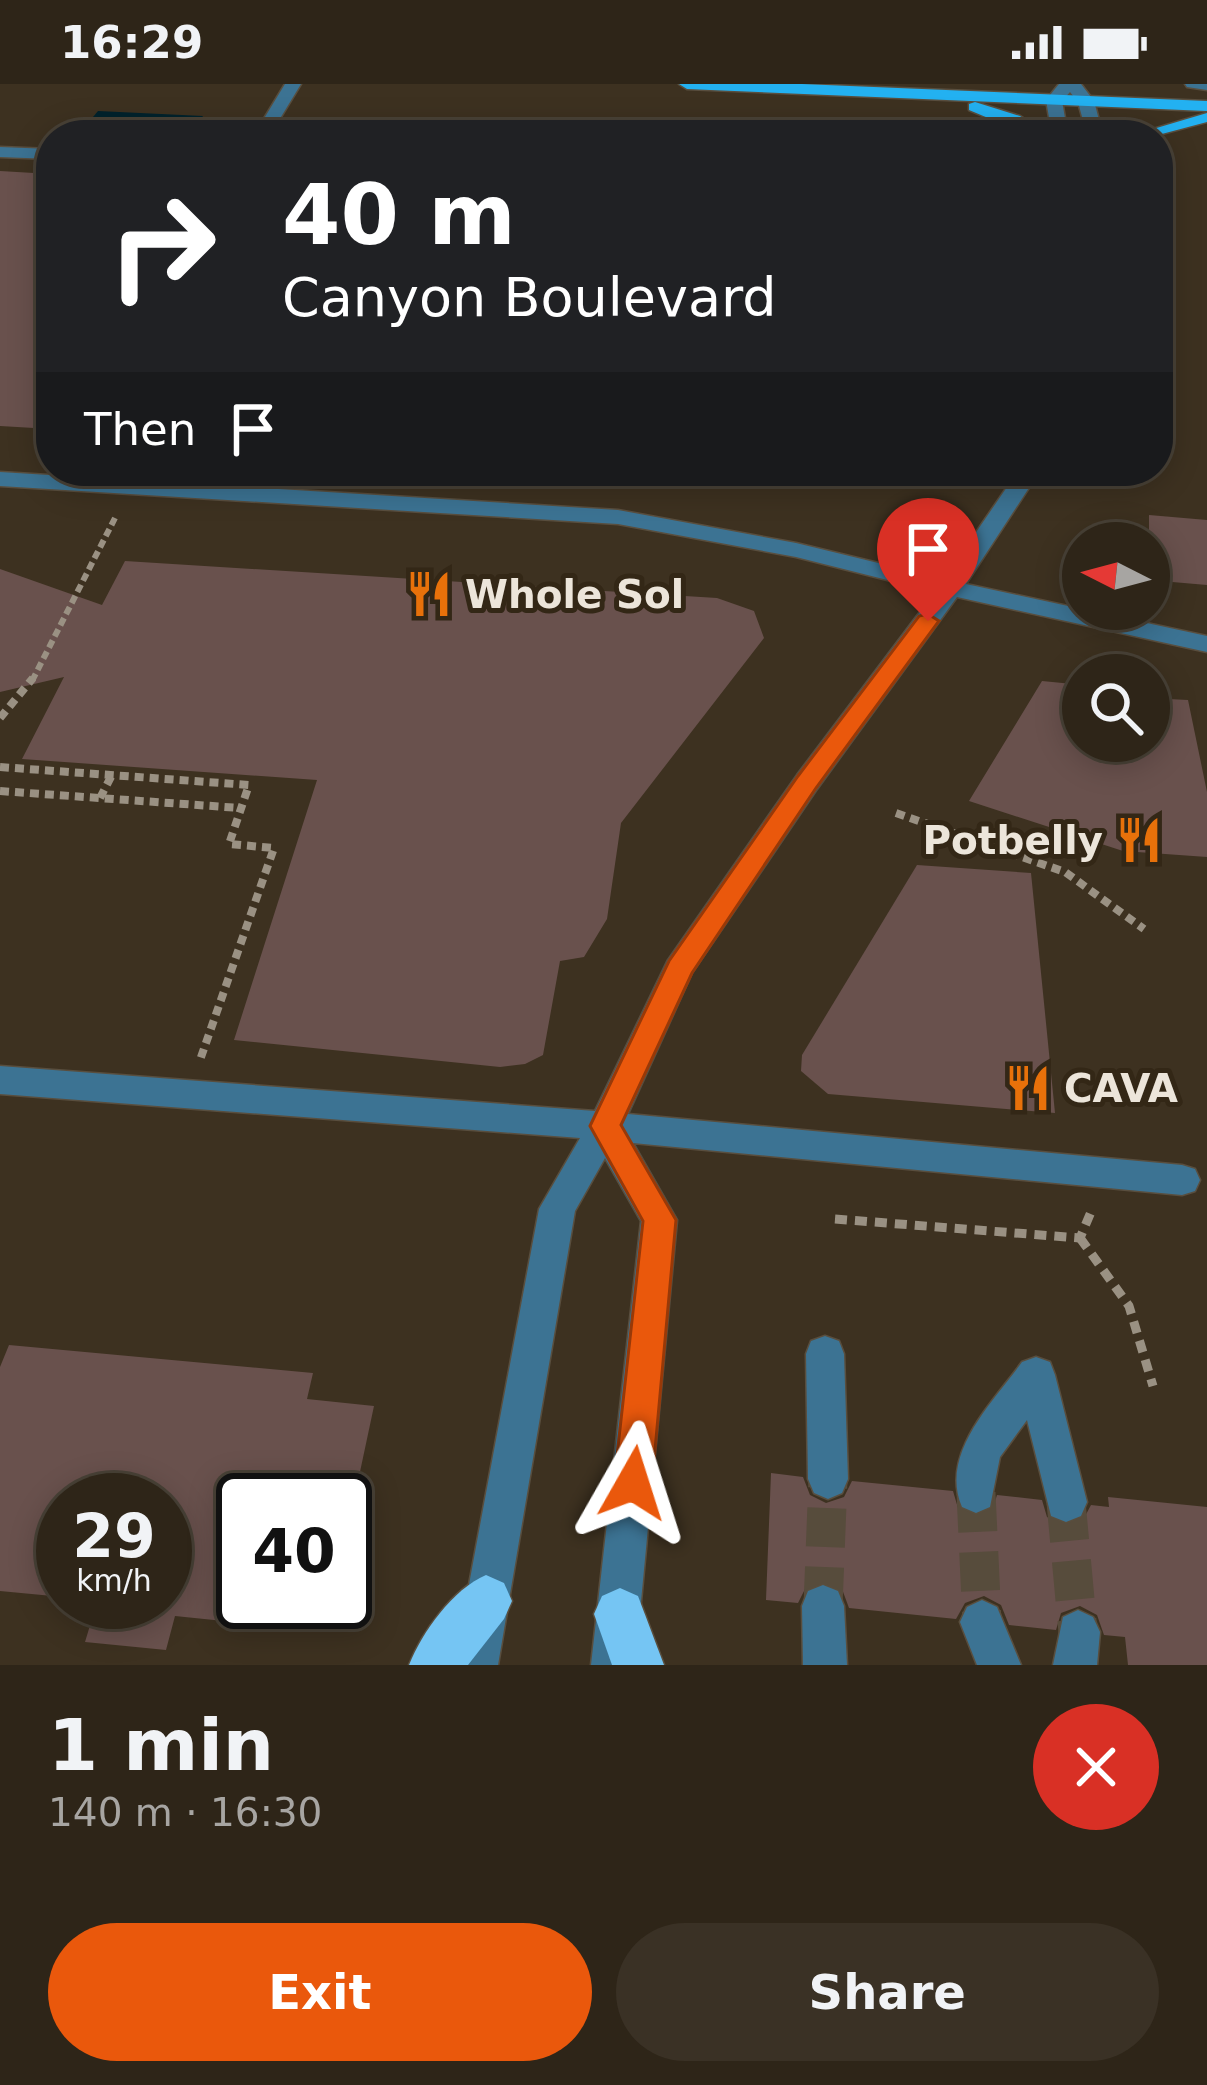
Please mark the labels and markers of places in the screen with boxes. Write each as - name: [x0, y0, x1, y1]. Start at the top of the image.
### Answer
- pin: [877, 498, 979, 621]
- restaurant icon: Whole Sol: [404, 569, 454, 619]
- place label: Whole Sol: [465, 572, 684, 617]
- restaurant icon: Potbelly: [1114, 815, 1164, 865]
- place label: Potbelly: [922, 818, 1103, 863]
- restaurant icon: CAVA: [1003, 1063, 1053, 1113]
- place label: CAVA: [1064, 1066, 1178, 1111]

